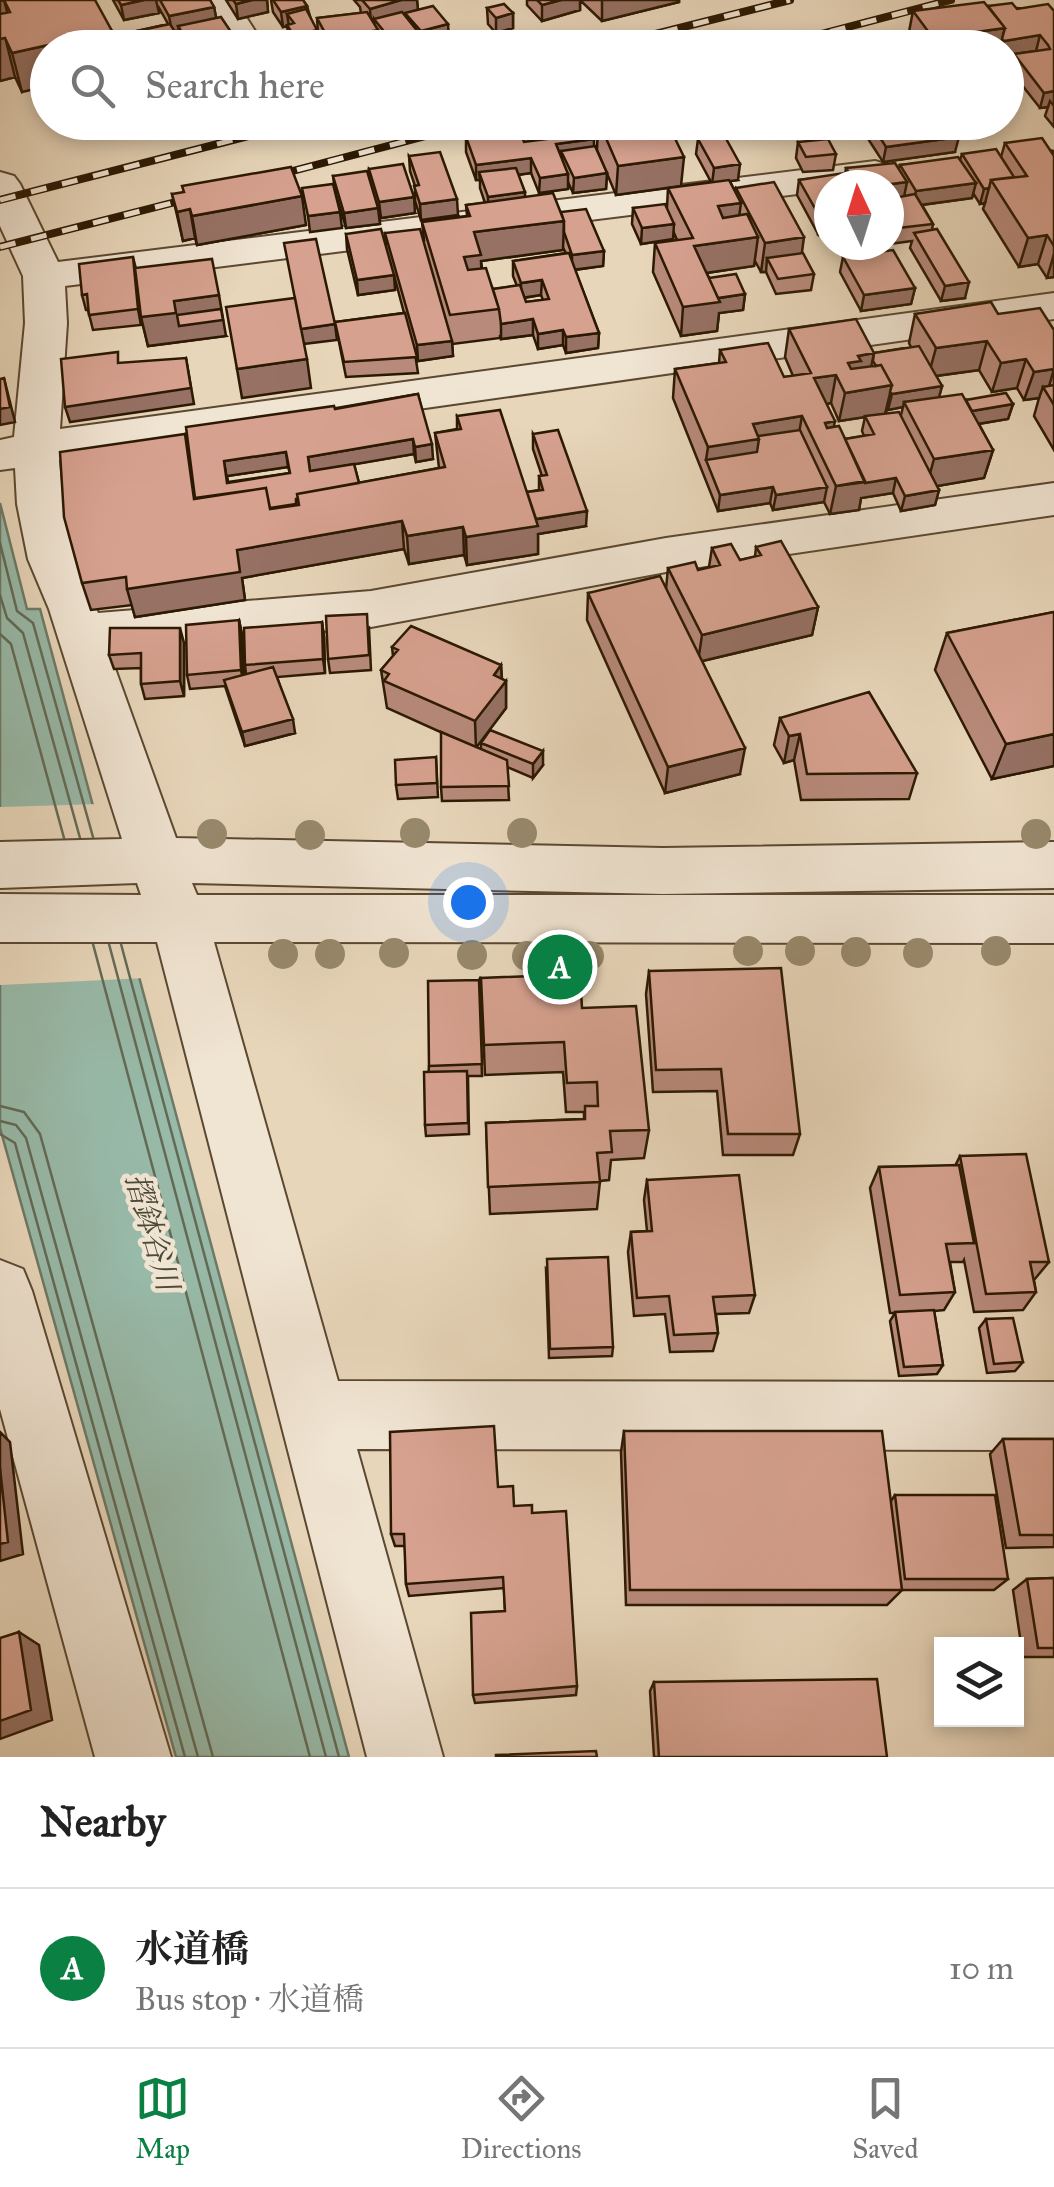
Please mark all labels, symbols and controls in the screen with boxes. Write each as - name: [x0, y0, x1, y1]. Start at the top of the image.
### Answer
- search box: [30, 30, 1024, 140]
- icon: search: [65, 58, 120, 113]
- text: Search here: [145, 62, 325, 108]
- north arrow: [814, 170, 904, 260]
- your location: [443, 877, 494, 928]
- pin: A: [528, 930, 592, 1004]
- water label: 摺鉢谷川: [118, 1169, 187, 1298]
- map controls: [934, 1637, 1024, 1727]
- button: layers: [934, 1637, 1024, 1727]
- text: Nearby: [40, 1796, 165, 1848]
- text: 水道橋: [135, 1926, 249, 1972]
- text: A: [62, 1949, 83, 1988]
- text: 10 m: [949, 1949, 1014, 1988]
- text: Bus stop · 水道橋: [135, 1980, 364, 2019]
- tab: Map: [135, 2071, 190, 2166]
- tab: Directions: [461, 2071, 582, 2166]
- tab: Saved: [852, 2071, 919, 2166]

